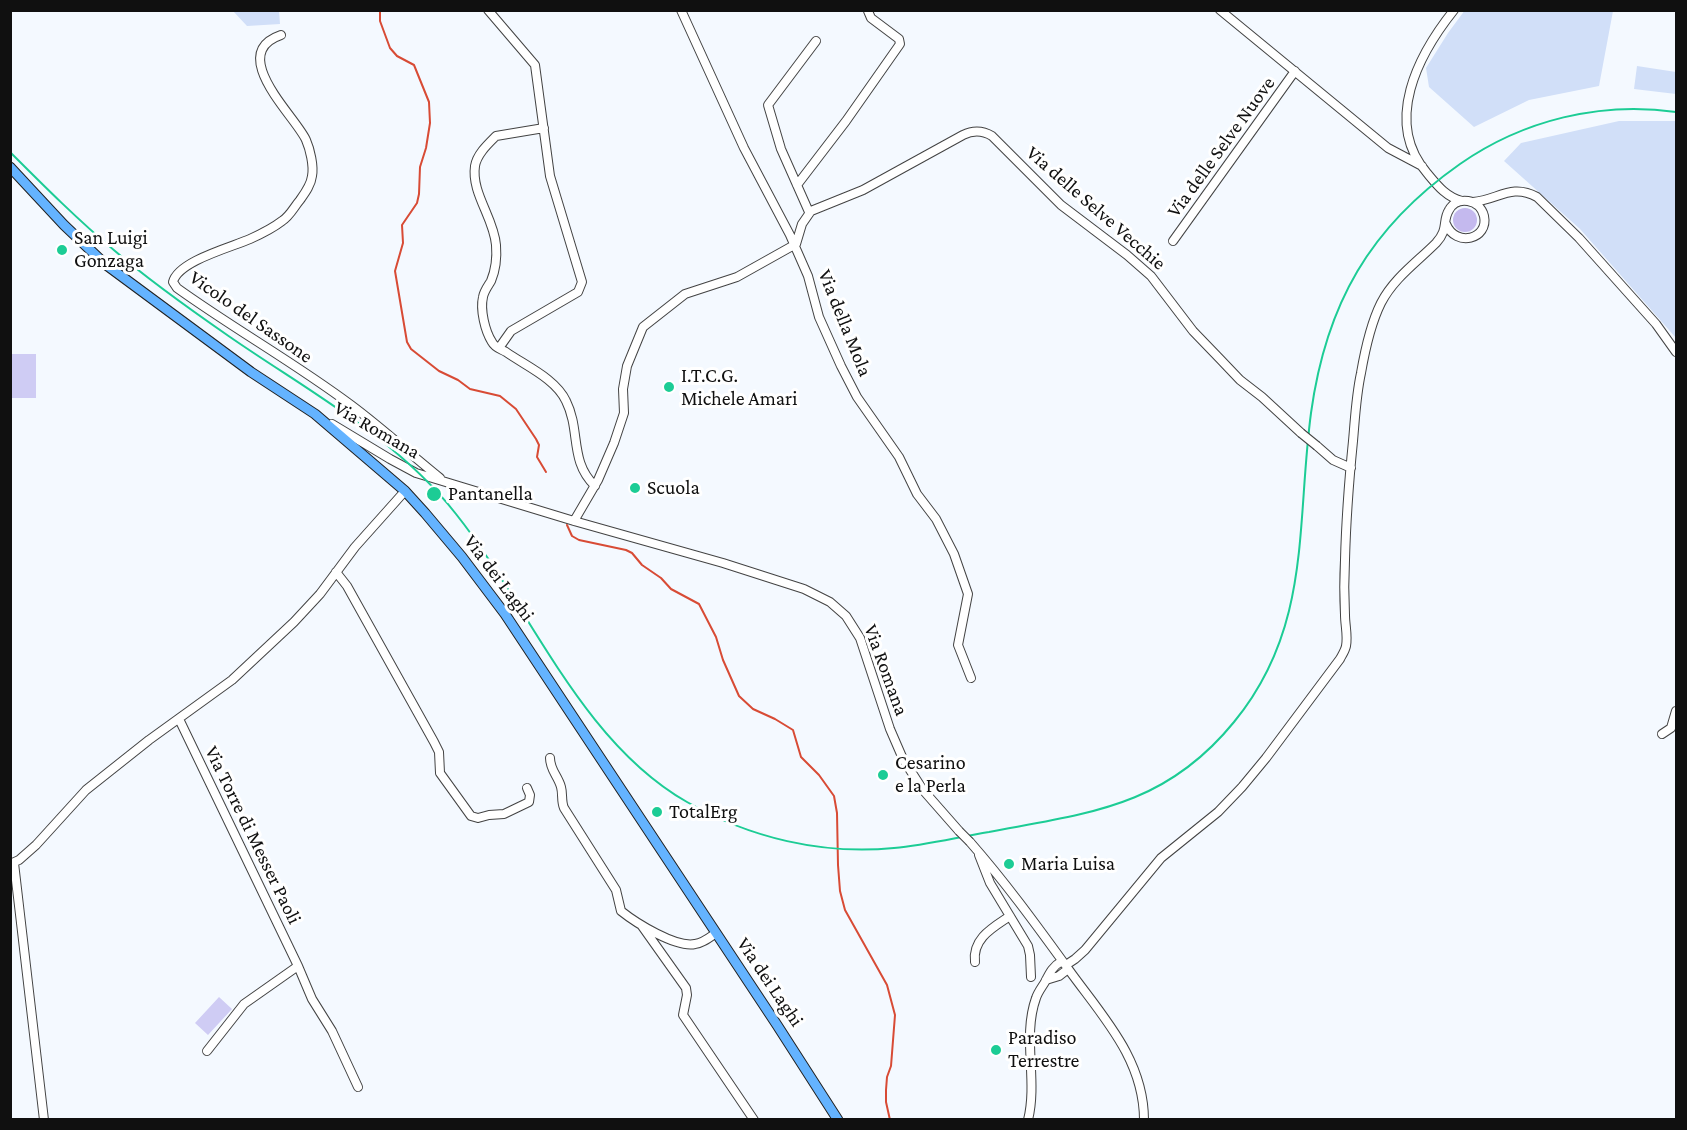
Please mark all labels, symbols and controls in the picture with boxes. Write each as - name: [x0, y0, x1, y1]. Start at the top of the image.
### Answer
- street label: Via delle Selve Nuove: [1162, 72, 1280, 222]
- street label: Via delle Selve Vecchie: [1021, 141, 1171, 275]
- place label: San Luigi Gonzaga: [74, 226, 148, 273]
- marker: San Luigi Gonzaga: [55, 243, 69, 257]
- street label: Vicolo del Sassone: [185, 265, 317, 369]
- street label: Via della Mola: [813, 266, 877, 380]
- place label: I.T.C.G. Michele Amari: [681, 364, 797, 411]
- marker: I.T.C.G. Michele Amari: [662, 380, 676, 394]
- street label: Via Romana: [330, 396, 424, 464]
- place label: Scuola: [647, 476, 700, 500]
- marker: Scuola: [628, 481, 642, 495]
- place label: Pantanella: [448, 482, 533, 506]
- marker: Pantanella: [425, 485, 443, 503]
- street label: Via dei Laghi: [459, 530, 539, 626]
- street label: Via Romana: [858, 621, 914, 719]
- street label: Via Torre di Messer Paoli: [199, 742, 307, 928]
- place label: Cesarino e la Perla: [895, 751, 966, 798]
- marker: Cesarino e la Perla: [876, 768, 890, 782]
- place label: TotalErg: [669, 800, 737, 824]
- marker: TotalErg: [650, 805, 664, 819]
- place label: Maria Luisa: [1021, 852, 1115, 876]
- marker: Maria Luisa: [1002, 857, 1016, 871]
- street label: Via dei Laghi: [731, 933, 809, 1031]
- place label: Paradiso Terrestre: [1008, 1026, 1079, 1073]
- marker: Paradiso Terrestre: [989, 1043, 1003, 1057]

